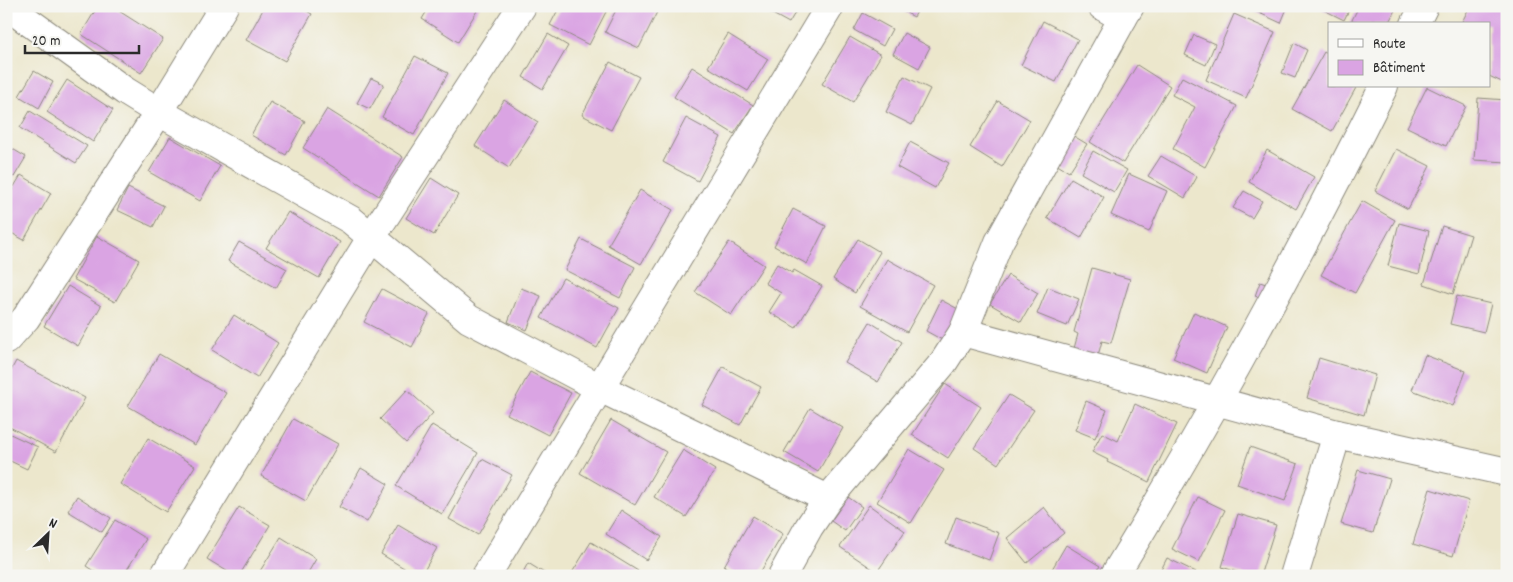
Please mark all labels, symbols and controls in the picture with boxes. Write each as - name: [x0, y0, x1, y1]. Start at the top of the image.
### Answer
- scale bar: [25, 22, 139, 54]
- legend: [1328, 22, 1490, 88]
- text: 20 m: [32, 31, 60, 53]
- text: Route: [1373, 34, 1406, 56]
- text: Bâtiment: [1373, 58, 1426, 80]
- north arrow: [22, 510, 72, 560]
- text: N: [45, 514, 60, 535]

